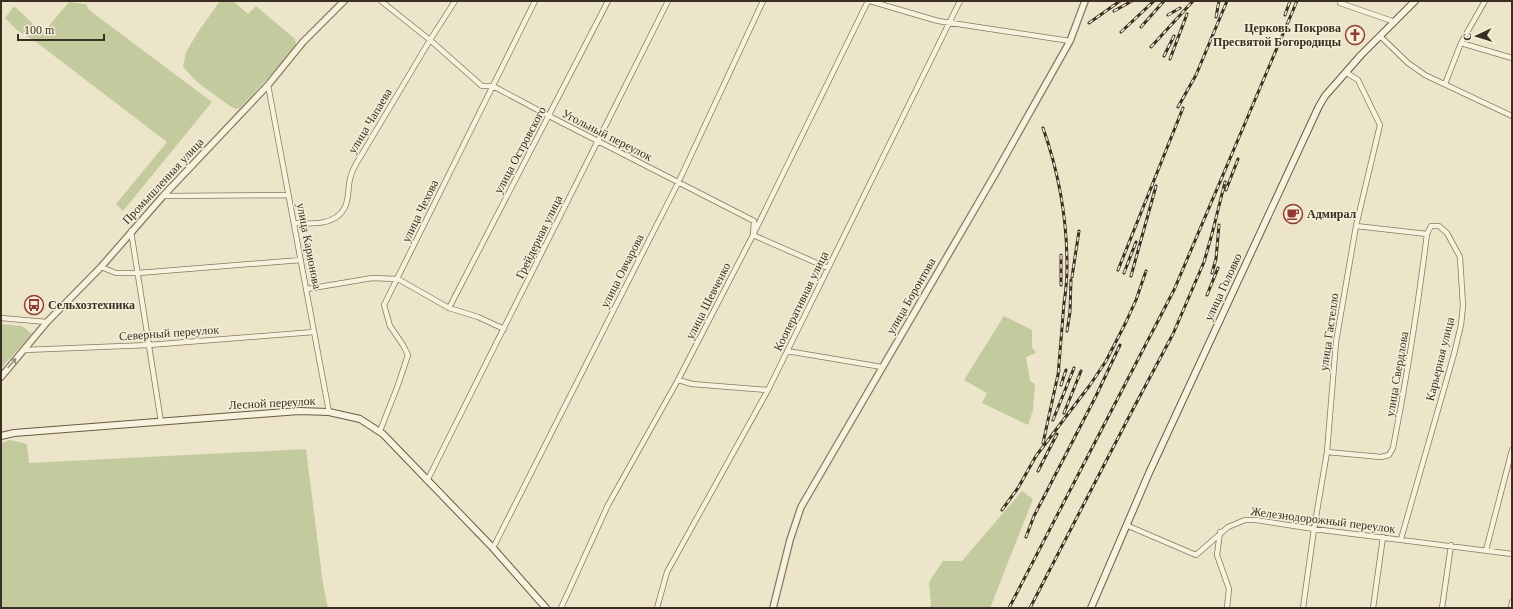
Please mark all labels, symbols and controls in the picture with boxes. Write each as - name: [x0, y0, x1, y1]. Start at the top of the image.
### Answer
- scale bar: [18, 16, 104, 42]
- north arrow: [1457, 16, 1497, 56]
- place label: Церковь Покрова Пресвятой Богородицы: [1213, 21, 1342, 49]
- text: 100 m: [24, 23, 55, 37]
- church icon: Церковь Покрова Пресвятой Богородицы: [1344, 24, 1366, 46]
- text: С: [1461, 32, 1473, 41]
- street label: улица Чапаева: [345, 85, 395, 156]
- street label: улица Островского: [491, 104, 549, 196]
- street label: Угольный переулок: [560, 106, 655, 164]
- street label: Промышленная улица: [119, 134, 207, 227]
- street label: улица Чехова: [399, 177, 441, 245]
- street label: Грейдерная улица: [513, 192, 566, 281]
- street label: улица Карионова: [294, 202, 324, 291]
- cafe icon: Адмирал: [1282, 203, 1304, 225]
- place label: Адмирал: [1307, 207, 1357, 221]
- street label: улица Овчарова: [597, 231, 647, 310]
- street label: Кооперативная улица: [771, 248, 832, 353]
- street label: улица Головко: [1201, 251, 1245, 323]
- street label: улица Боронтова: [883, 255, 939, 337]
- street label: улица Шевченко: [683, 260, 733, 342]
- street label: улица Гастелло: [1317, 292, 1341, 372]
- bus stop icon: Сельхозтехника: [23, 294, 45, 316]
- place label: Сельхозтехника: [48, 298, 135, 312]
- street label: Карьерная улица: [1423, 315, 1457, 402]
- street label: Северный переулок: [118, 323, 220, 343]
- street label: улица Свердлова: [1383, 330, 1412, 418]
- one-way arrow: [8, 358, 17, 369]
- street label: Лесной переулок: [228, 394, 316, 412]
- street label: Железнодорожный переулок: [1250, 504, 1396, 536]

